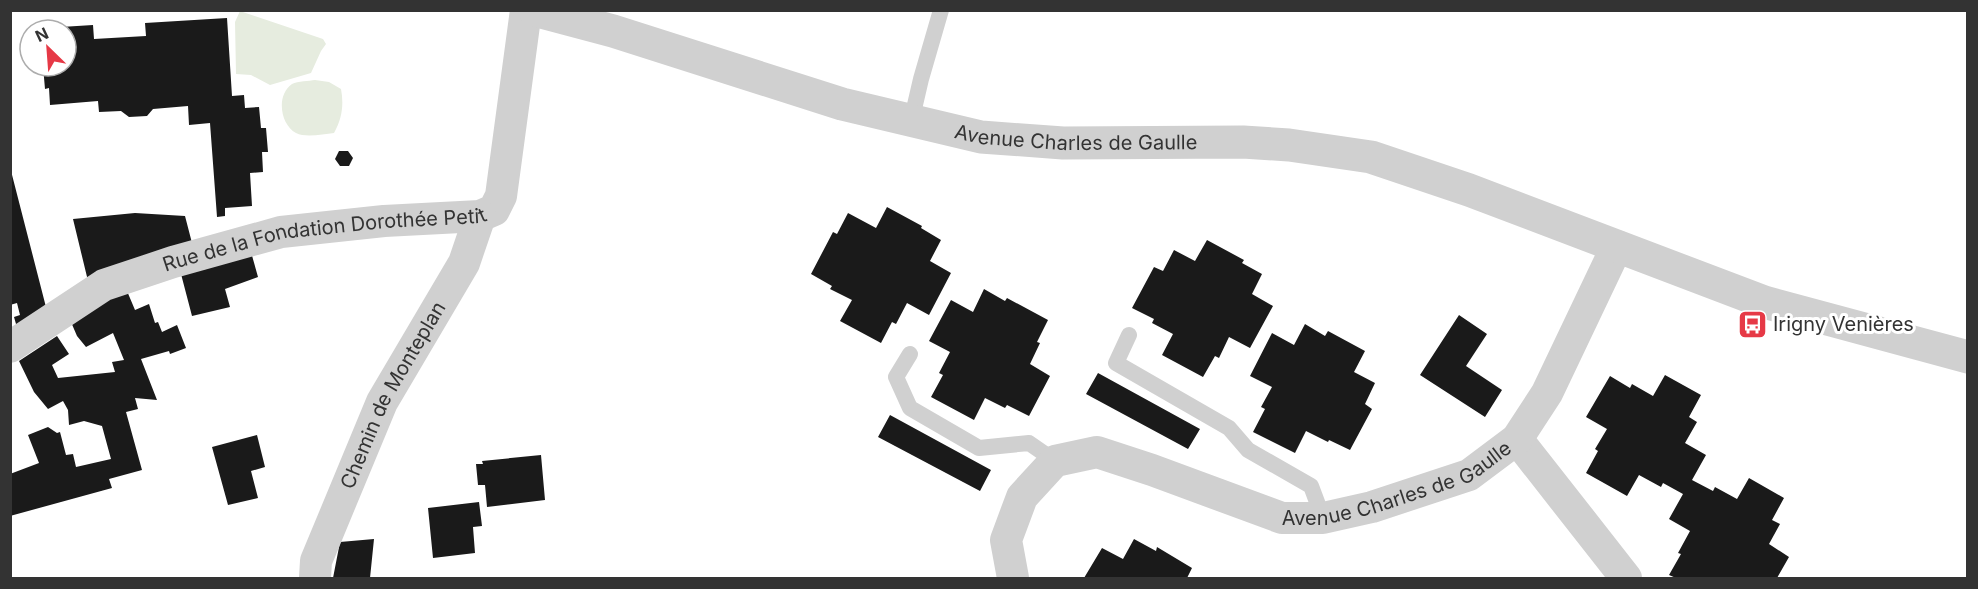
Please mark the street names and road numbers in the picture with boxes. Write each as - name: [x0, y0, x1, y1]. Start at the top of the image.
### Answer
- street label: Avenue Charles de Gaulle: [952, 119, 1197, 155]
- street label: Rue de la Fondation Dorothée Petit: [160, 203, 490, 277]
- street label: Chemin de Monteplan: [335, 297, 451, 492]
- street label: Avenue Charles de Gaulle: [1282, 436, 1516, 530]

